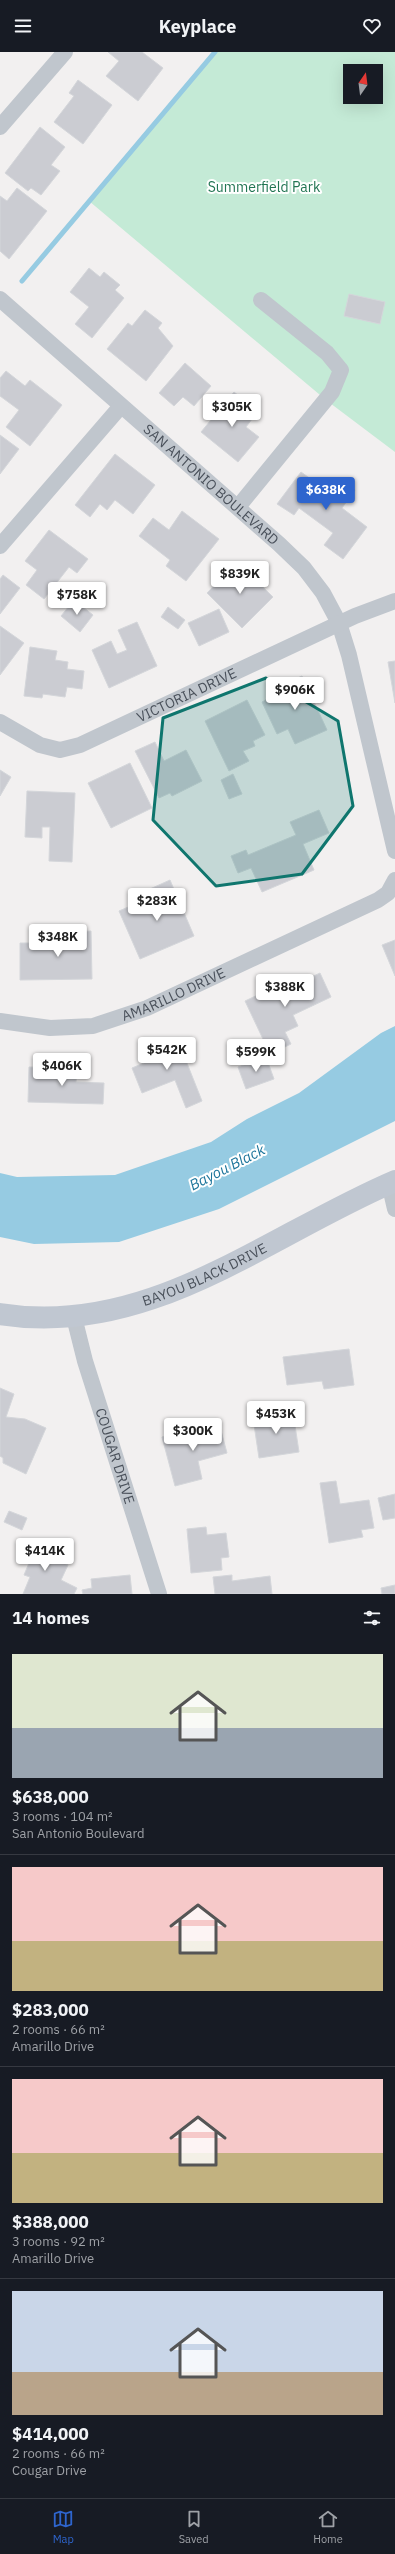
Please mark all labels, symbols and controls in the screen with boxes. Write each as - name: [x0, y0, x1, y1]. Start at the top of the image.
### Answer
- icon: menu: [12, 15, 34, 37]
- text: Keyplace: [159, 15, 236, 38]
- icon: heart: [361, 15, 383, 37]
- north arrow: [343, 64, 383, 104]
- map controls: [343, 64, 383, 104]
- park label: Summerfield Park: [208, 178, 321, 196]
- pin: $305K: [204, 394, 260, 428]
- text: $305K: [212, 398, 252, 415]
- street label: SAN ANTONIO BOULEVARD: [140, 420, 283, 549]
- pin: $638K: [298, 477, 354, 511]
- text: $638K: [306, 481, 346, 498]
- pin: $839K: [212, 561, 268, 595]
- text: $839K: [220, 565, 260, 582]
- pin: $758K: [49, 582, 105, 616]
- text: $758K: [57, 586, 97, 603]
- street label: VICTORIA DRIVE: [134, 664, 239, 726]
- pin: $906K: [267, 677, 323, 711]
- text: $906K: [275, 681, 315, 698]
- pin: $283K: [129, 888, 185, 922]
- text: $283K: [137, 892, 177, 909]
- pin: $348K: [30, 924, 86, 958]
- text: $348K: [38, 928, 78, 945]
- street label: AMARILLO DRIVE: [119, 964, 228, 1025]
- pin: $388K: [257, 974, 313, 1008]
- text: $388K: [265, 978, 305, 995]
- pin: $542K: [139, 1037, 195, 1071]
- pin: $599K: [228, 1039, 284, 1073]
- text: $542K: [147, 1041, 187, 1058]
- text: $599K: [236, 1043, 276, 1060]
- pin: $406K: [34, 1053, 90, 1087]
- text: $406K: [42, 1057, 82, 1074]
- water label: Bayou Black: [186, 1140, 268, 1194]
- street label: BAYOU BLACK DRIVE: [140, 1239, 270, 1310]
- pin: $453K: [248, 1401, 304, 1435]
- text: $453K: [256, 1405, 296, 1422]
- street label: COUGAR DRIVE: [92, 1406, 139, 1506]
- pin: $300K: [165, 1418, 221, 1452]
- text: $300K: [173, 1422, 213, 1439]
- pin: $414K: [17, 1538, 73, 1572]
- text: $414K: [25, 1542, 65, 1559]
- text: 14 homes: [12, 1607, 89, 1629]
- icon: filters: [361, 1607, 383, 1629]
- icon: home: [162, 1680, 234, 1752]
- text: $638,000: [12, 1786, 89, 1808]
- text: 3 rooms · 104 m²: [12, 1808, 113, 1825]
- text: San Antonio Boulevard: [12, 1825, 145, 1842]
- icon: home: [162, 1893, 234, 1965]
- text: $283,000: [12, 1999, 89, 2021]
- text: 2 rooms · 66 m²: [12, 2021, 105, 2038]
- text: Amarillo Drive: [12, 2038, 94, 2055]
- icon: home: [162, 2105, 234, 2177]
- text: $388,000: [12, 2211, 89, 2233]
- text: 3 rooms · 92 m²: [12, 2233, 105, 2250]
- text: Amarillo Drive: [12, 2250, 94, 2267]
- icon: home: [162, 2317, 234, 2389]
- text: $414,000: [12, 2423, 89, 2445]
- text: 2 rooms · 66 m²: [12, 2445, 105, 2462]
- text: Cougar Drive: [12, 2462, 87, 2479]
- tab: Map: [52, 2508, 74, 2546]
- tab: Saved: [179, 2508, 209, 2546]
- tab: Home: [313, 2508, 343, 2546]

